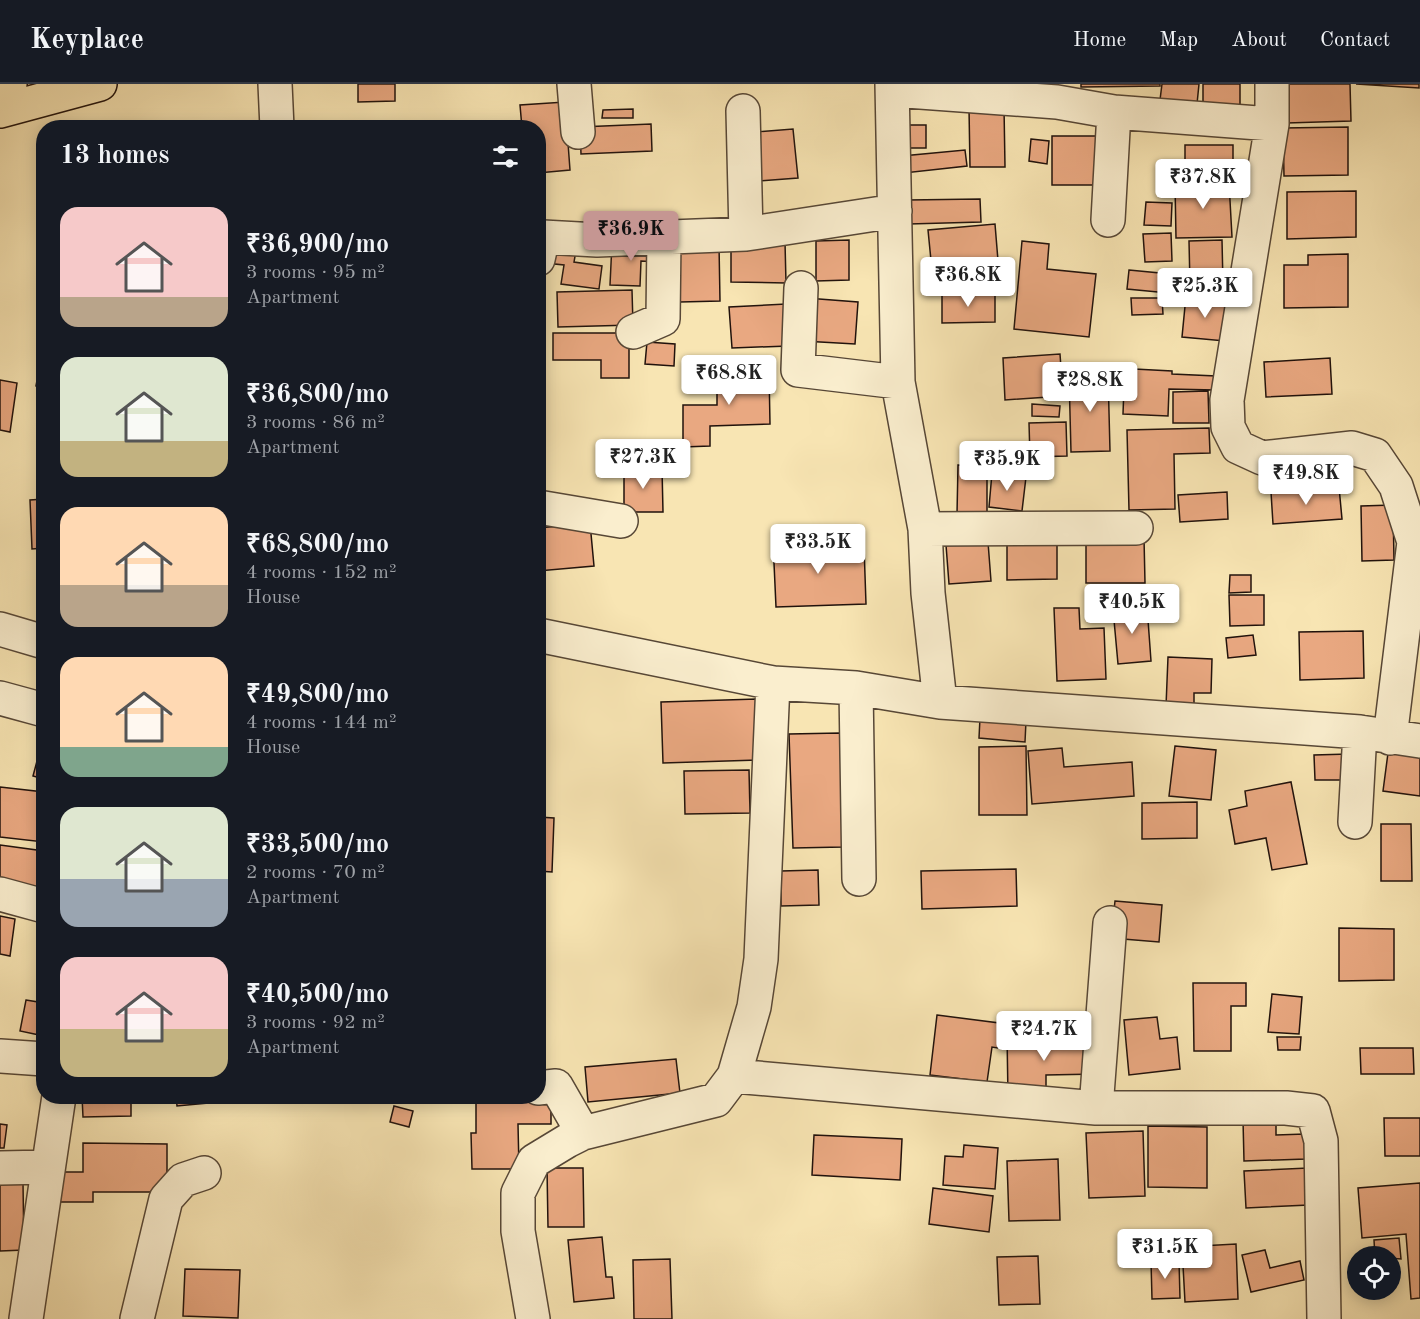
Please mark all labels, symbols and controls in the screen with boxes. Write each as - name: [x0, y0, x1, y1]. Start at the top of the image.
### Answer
- text: Keyplace: [30, 27, 144, 55]
- text: Home: [1073, 30, 1126, 51]
- text: Map: [1159, 30, 1198, 51]
- text: About: [1231, 30, 1287, 51]
- text: Contact: [1320, 30, 1390, 51]
- icon: filters: [489, 140, 522, 173]
- text: 13 homes: [60, 143, 169, 169]
- pin: ₹37.8K: [1154, 159, 1252, 210]
- text: ₹37.8K: [1169, 168, 1237, 188]
- pin: ₹36.9K: [582, 211, 680, 262]
- text: ₹36.9K: [597, 220, 665, 240]
- icon: home: [108, 231, 180, 303]
- text: ₹36,900/mo: [246, 232, 389, 258]
- pin: ₹36.8K: [919, 257, 1017, 308]
- text: 3 rooms · 95 m²: [246, 263, 385, 283]
- text: ₹36.8K: [934, 266, 1002, 286]
- pin: ₹25.3K: [1156, 268, 1254, 319]
- text: ₹25.3K: [1171, 277, 1239, 297]
- text: Apartment: [246, 288, 340, 308]
- pin: ₹68.8K: [680, 355, 778, 406]
- pin: ₹28.8K: [1041, 362, 1139, 413]
- text: ₹68.8K: [695, 364, 763, 384]
- text: ₹28.8K: [1056, 371, 1124, 391]
- icon: home: [108, 381, 180, 453]
- text: ₹36,800/mo: [246, 382, 389, 408]
- text: 3 rooms · 86 m²: [246, 413, 385, 433]
- text: Apartment: [246, 438, 340, 458]
- pin: ₹27.3K: [594, 439, 692, 490]
- pin: ₹35.9K: [958, 441, 1056, 492]
- text: ₹27.3K: [609, 448, 677, 468]
- text: ₹35.9K: [973, 450, 1041, 470]
- pin: ₹49.8K: [1257, 455, 1355, 506]
- text: ₹49.8K: [1272, 464, 1340, 484]
- pin: ₹33.5K: [769, 524, 867, 575]
- icon: home: [108, 531, 180, 603]
- text: ₹68,800/mo: [246, 532, 389, 558]
- text: ₹33.5K: [784, 533, 852, 553]
- text: 4 rooms · 152 m²: [246, 563, 396, 583]
- pin: ₹40.5K: [1083, 584, 1181, 635]
- text: House: [246, 588, 300, 608]
- text: ₹40.5K: [1098, 593, 1166, 613]
- icon: home: [108, 681, 180, 753]
- text: ₹49,800/mo: [246, 682, 389, 708]
- text: 4 rooms · 144 m²: [246, 713, 396, 733]
- text: House: [246, 738, 300, 758]
- icon: home: [108, 831, 180, 903]
- text: ₹33,500/mo: [246, 832, 389, 858]
- text: 2 rooms · 70 m²: [246, 863, 385, 883]
- text: Apartment: [246, 888, 340, 908]
- icon: home: [108, 981, 180, 1053]
- text: ₹40,500/mo: [246, 982, 389, 1008]
- pin: ₹24.7K: [995, 1011, 1093, 1062]
- text: 3 rooms · 92 m²: [246, 1013, 385, 1033]
- text: ₹24.7K: [1010, 1020, 1078, 1040]
- text: Apartment: [246, 1038, 340, 1058]
- pin: ₹31.5K: [1116, 1229, 1214, 1280]
- text: ₹31.5K: [1131, 1238, 1199, 1258]
- map controls: [1347, 1246, 1401, 1300]
- button: locate: [1347, 1246, 1401, 1300]

